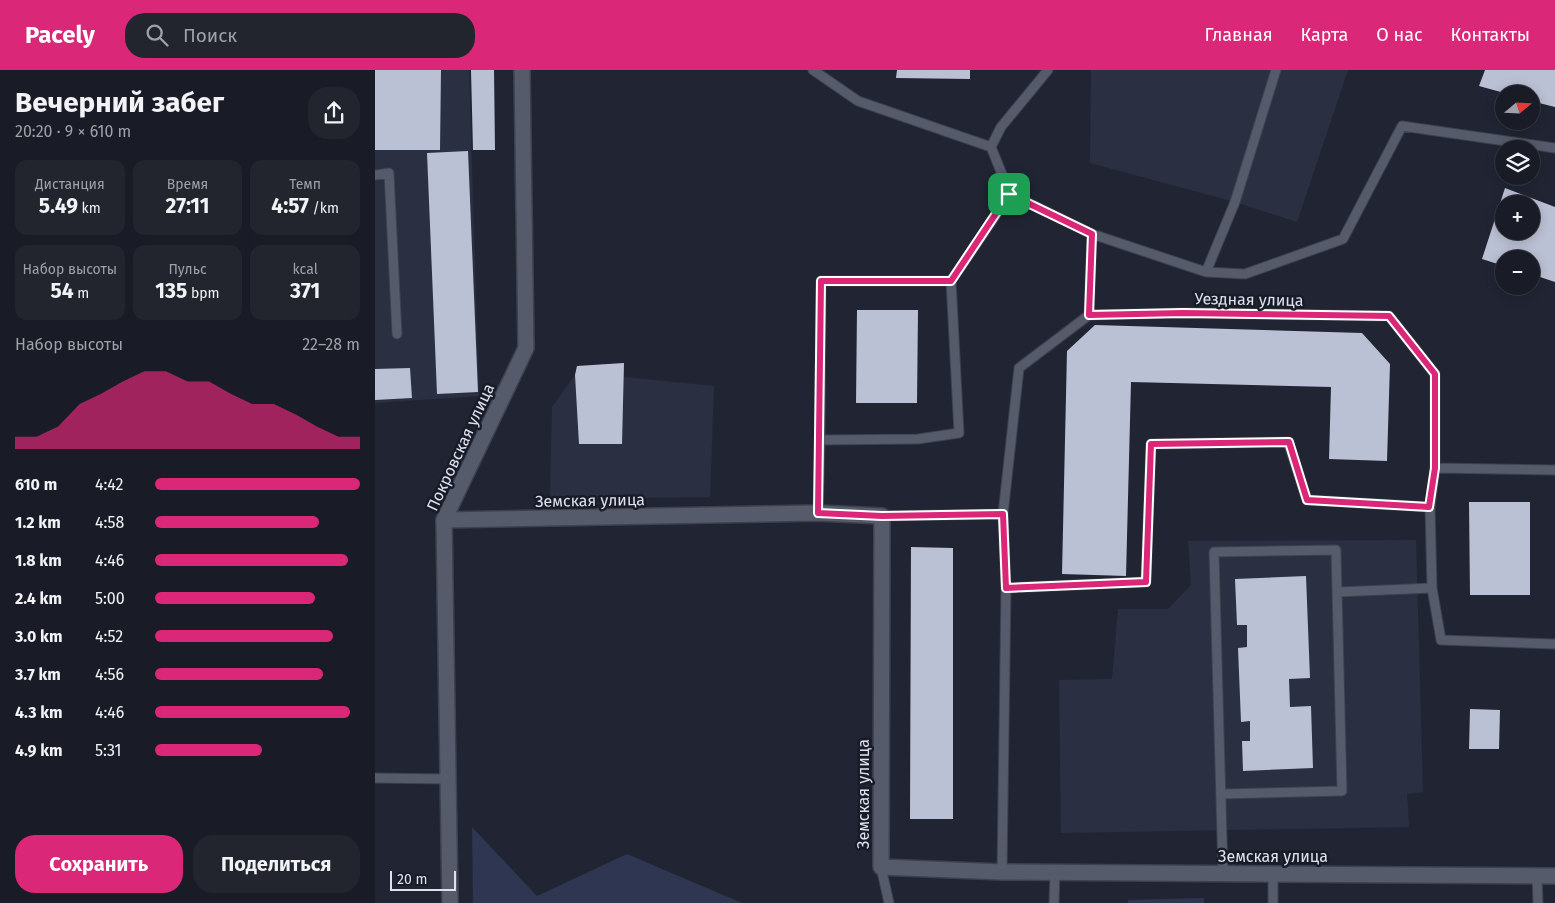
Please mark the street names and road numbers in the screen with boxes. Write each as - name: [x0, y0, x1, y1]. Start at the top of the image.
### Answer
- street label: Уездная улица: [1194, 289, 1304, 310]
- street label: Покровская улица: [423, 381, 498, 514]
- street label: Земская улица: [535, 490, 645, 511]
- street label: Земская улица: [854, 739, 873, 849]
- street label: Земская улица: [1218, 847, 1328, 866]

